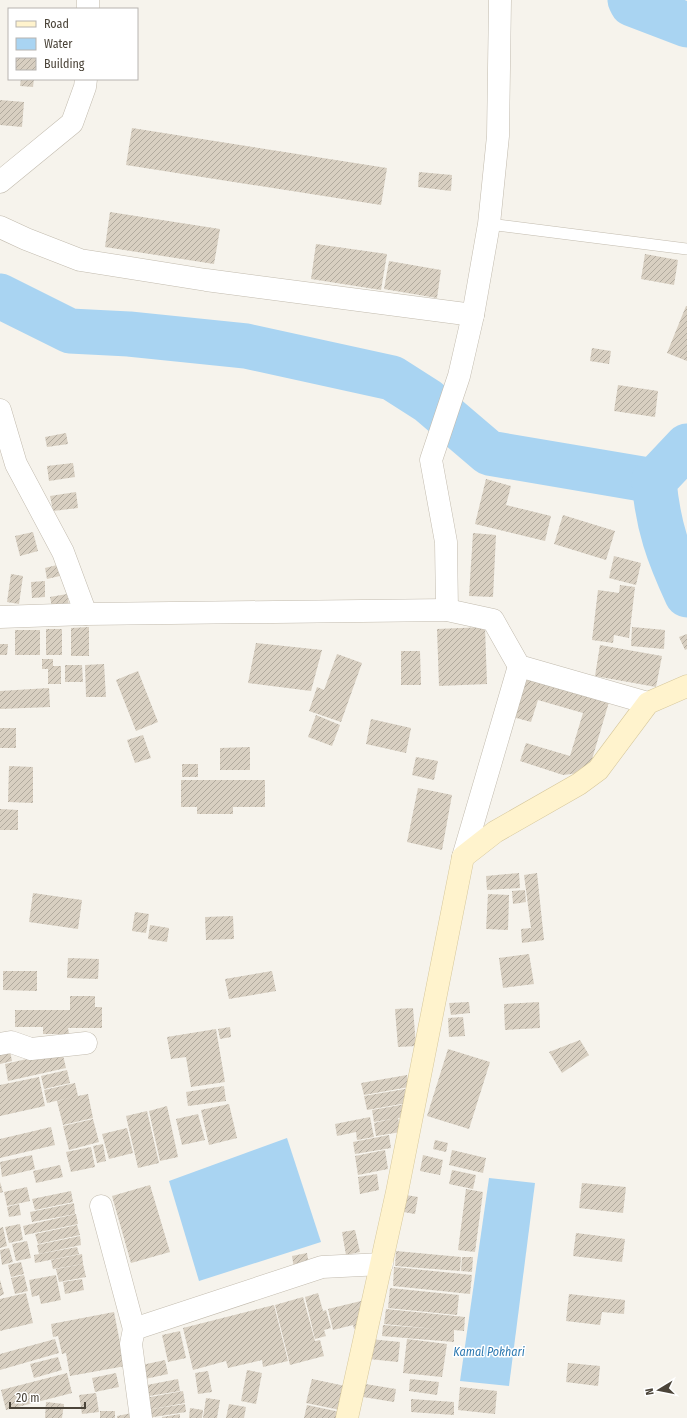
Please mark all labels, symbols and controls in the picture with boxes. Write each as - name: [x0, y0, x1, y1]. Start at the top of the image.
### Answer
- legend: [8, 8, 138, 80]
- text: Road: [44, 17, 69, 31]
- text: Water: [44, 37, 73, 51]
- text: Building: [44, 57, 85, 71]
- water label: Kamal Pokhari: [453, 1345, 525, 1359]
- north arrow: [639, 1370, 679, 1410]
- scale bar: [10, 1384, 85, 1410]
- text: N: [643, 1387, 657, 1396]
- text: 20 m: [16, 1391, 40, 1405]

